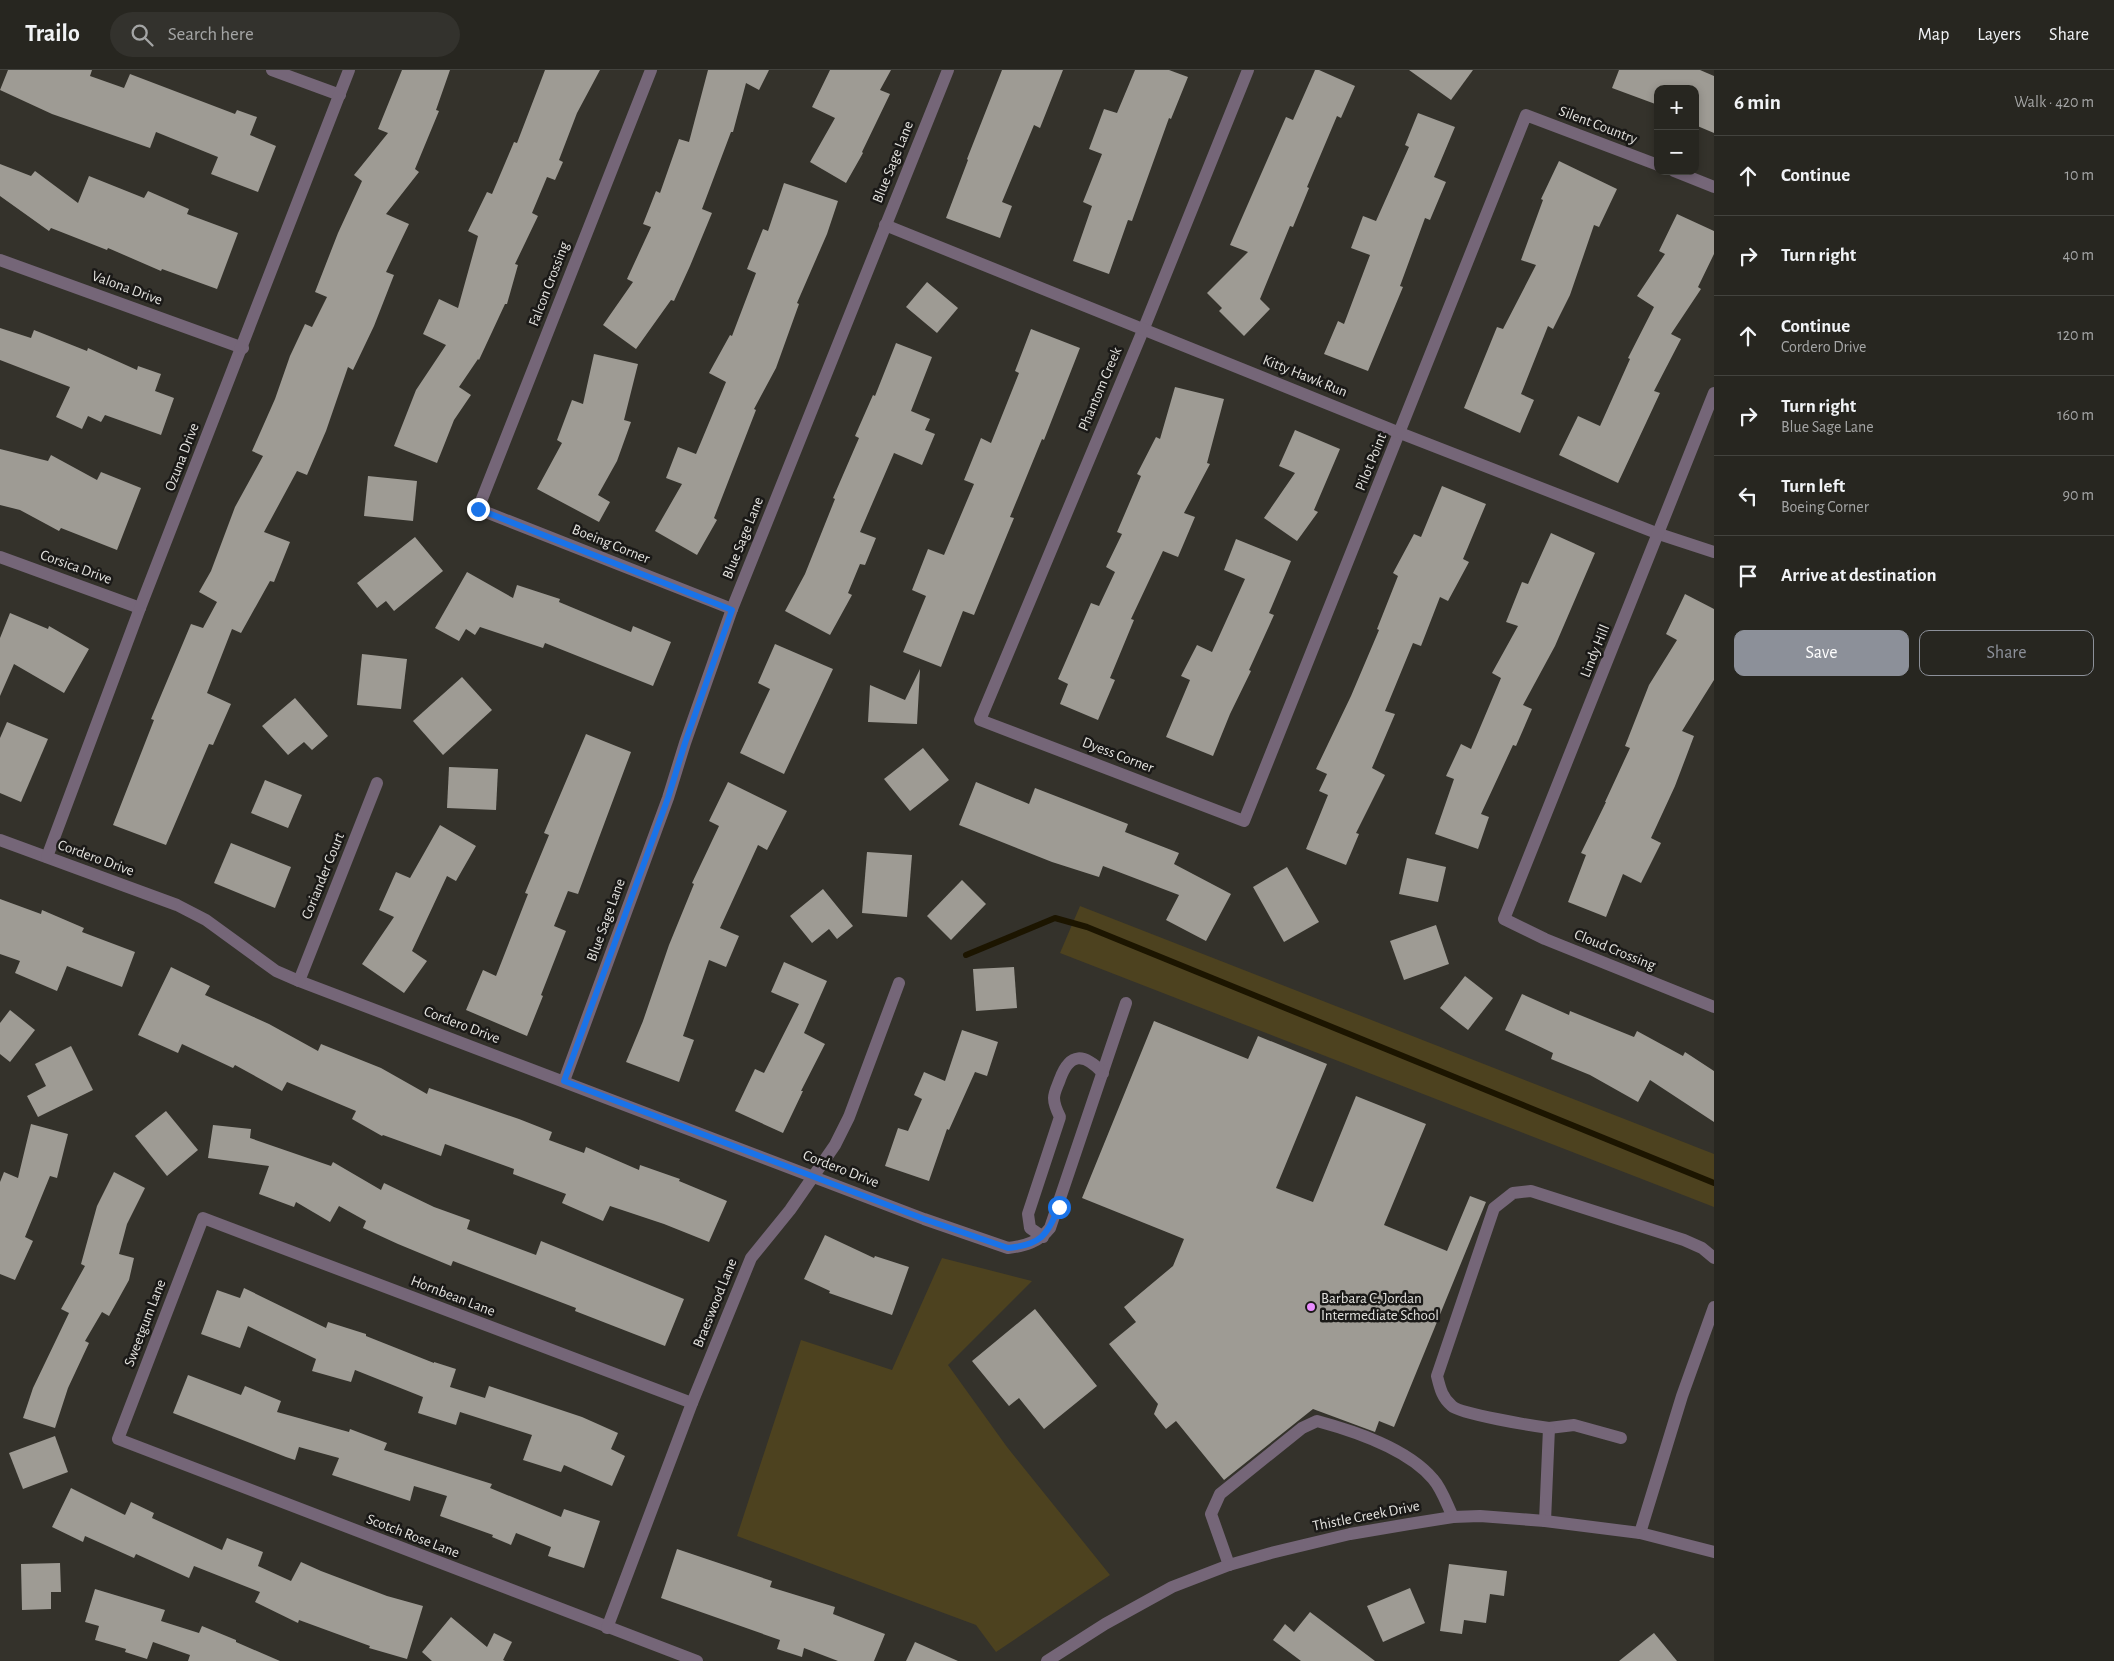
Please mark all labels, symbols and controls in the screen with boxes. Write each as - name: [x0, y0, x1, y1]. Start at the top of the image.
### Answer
- search box: [110, 12, 460, 57]
- icon: search: [128, 21, 156, 49]
- text: Trailo: [25, 22, 80, 46]
- text: Search here: [168, 25, 254, 44]
- text: Map: [1918, 26, 1949, 44]
- text: Layers: [1977, 26, 2021, 44]
- text: Share: [2049, 26, 2089, 44]
- map controls: [1654, 85, 1699, 175]
- button: +: [1654, 85, 1699, 130]
- text: 6 min: [1734, 92, 1781, 113]
- text: Walk · 420 m: [2014, 94, 2094, 110]
- street label: Silent Country: [1557, 103, 1640, 147]
- street label: Blue Sage Lane: [870, 119, 916, 205]
- button: −: [1654, 130, 1699, 175]
- icon: ahead: [1734, 162, 1762, 190]
- text: Continue: [1781, 166, 1850, 185]
- text: 10 m: [2065, 167, 2094, 183]
- street label: Falcon Crossing: [526, 239, 572, 328]
- icon: right: [1734, 242, 1762, 270]
- text: Turn right: [1781, 246, 1856, 265]
- text: 40 m: [2062, 247, 2094, 263]
- street label: Valona Drive: [90, 268, 164, 308]
- text: Continue: [1781, 317, 1850, 336]
- icon: ahead: [1734, 322, 1762, 350]
- text: 120 m: [2057, 327, 2094, 343]
- text: Cordero Drive: [1781, 339, 1866, 355]
- street label: Phantom Creek: [1076, 345, 1124, 433]
- street label: Kitty Hawk Run: [1261, 352, 1349, 400]
- text: Turn right: [1781, 397, 1856, 416]
- icon: right: [1734, 402, 1762, 430]
- text: 160 m: [2057, 407, 2094, 423]
- text: Blue Sage Lane: [1781, 419, 1874, 435]
- street label: Ozuna Drive: [162, 421, 202, 493]
- street label: Pilot Point: [1353, 431, 1389, 493]
- text: Turn left: [1781, 477, 1845, 496]
- icon: left: [1734, 482, 1762, 510]
- text: 90 m: [2063, 487, 2094, 503]
- street label: Blue Sage Lane: [720, 495, 766, 581]
- route end: [467, 498, 490, 521]
- text: Boeing Corner: [1781, 499, 1869, 515]
- street label: Boeing Corner: [570, 522, 652, 566]
- street label: Corsica Drive: [38, 547, 114, 587]
- icon: arrive: [1734, 562, 1762, 590]
- text: Arrive at destination: [1781, 566, 1937, 585]
- street label: Lindy Hill: [1578, 622, 1612, 680]
- button: Save: [1734, 630, 1909, 676]
- button: Share: [1919, 630, 2094, 676]
- street label: Dyess Corner: [1080, 734, 1156, 776]
- street label: Coriander Court: [299, 830, 347, 921]
- street label: Cordero Drive: [56, 837, 136, 879]
- street label: Blue Sage Lane: [584, 877, 628, 963]
- street label: Cloud Crossing: [1572, 927, 1658, 973]
- street label: Cordero Drive: [422, 1004, 502, 1046]
- street label: Cordero Drive: [801, 1148, 881, 1190]
- route start: [1048, 1196, 1071, 1219]
- street label: Braeswood Lane: [690, 1256, 740, 1350]
- street label: Hornbean Lane: [409, 1273, 497, 1319]
- street label: Sweetgum Lane: [122, 1277, 169, 1369]
- place label: Barbara C. Jordan Intermediate School: [1321, 1291, 1439, 1323]
- marker: Barbara C. Jordan Intermediate School: [1305, 1301, 1317, 1313]
- street label: Thistle Creek Drive: [1311, 1498, 1421, 1534]
- street label: Scotch Rose Lane: [364, 1511, 462, 1561]

